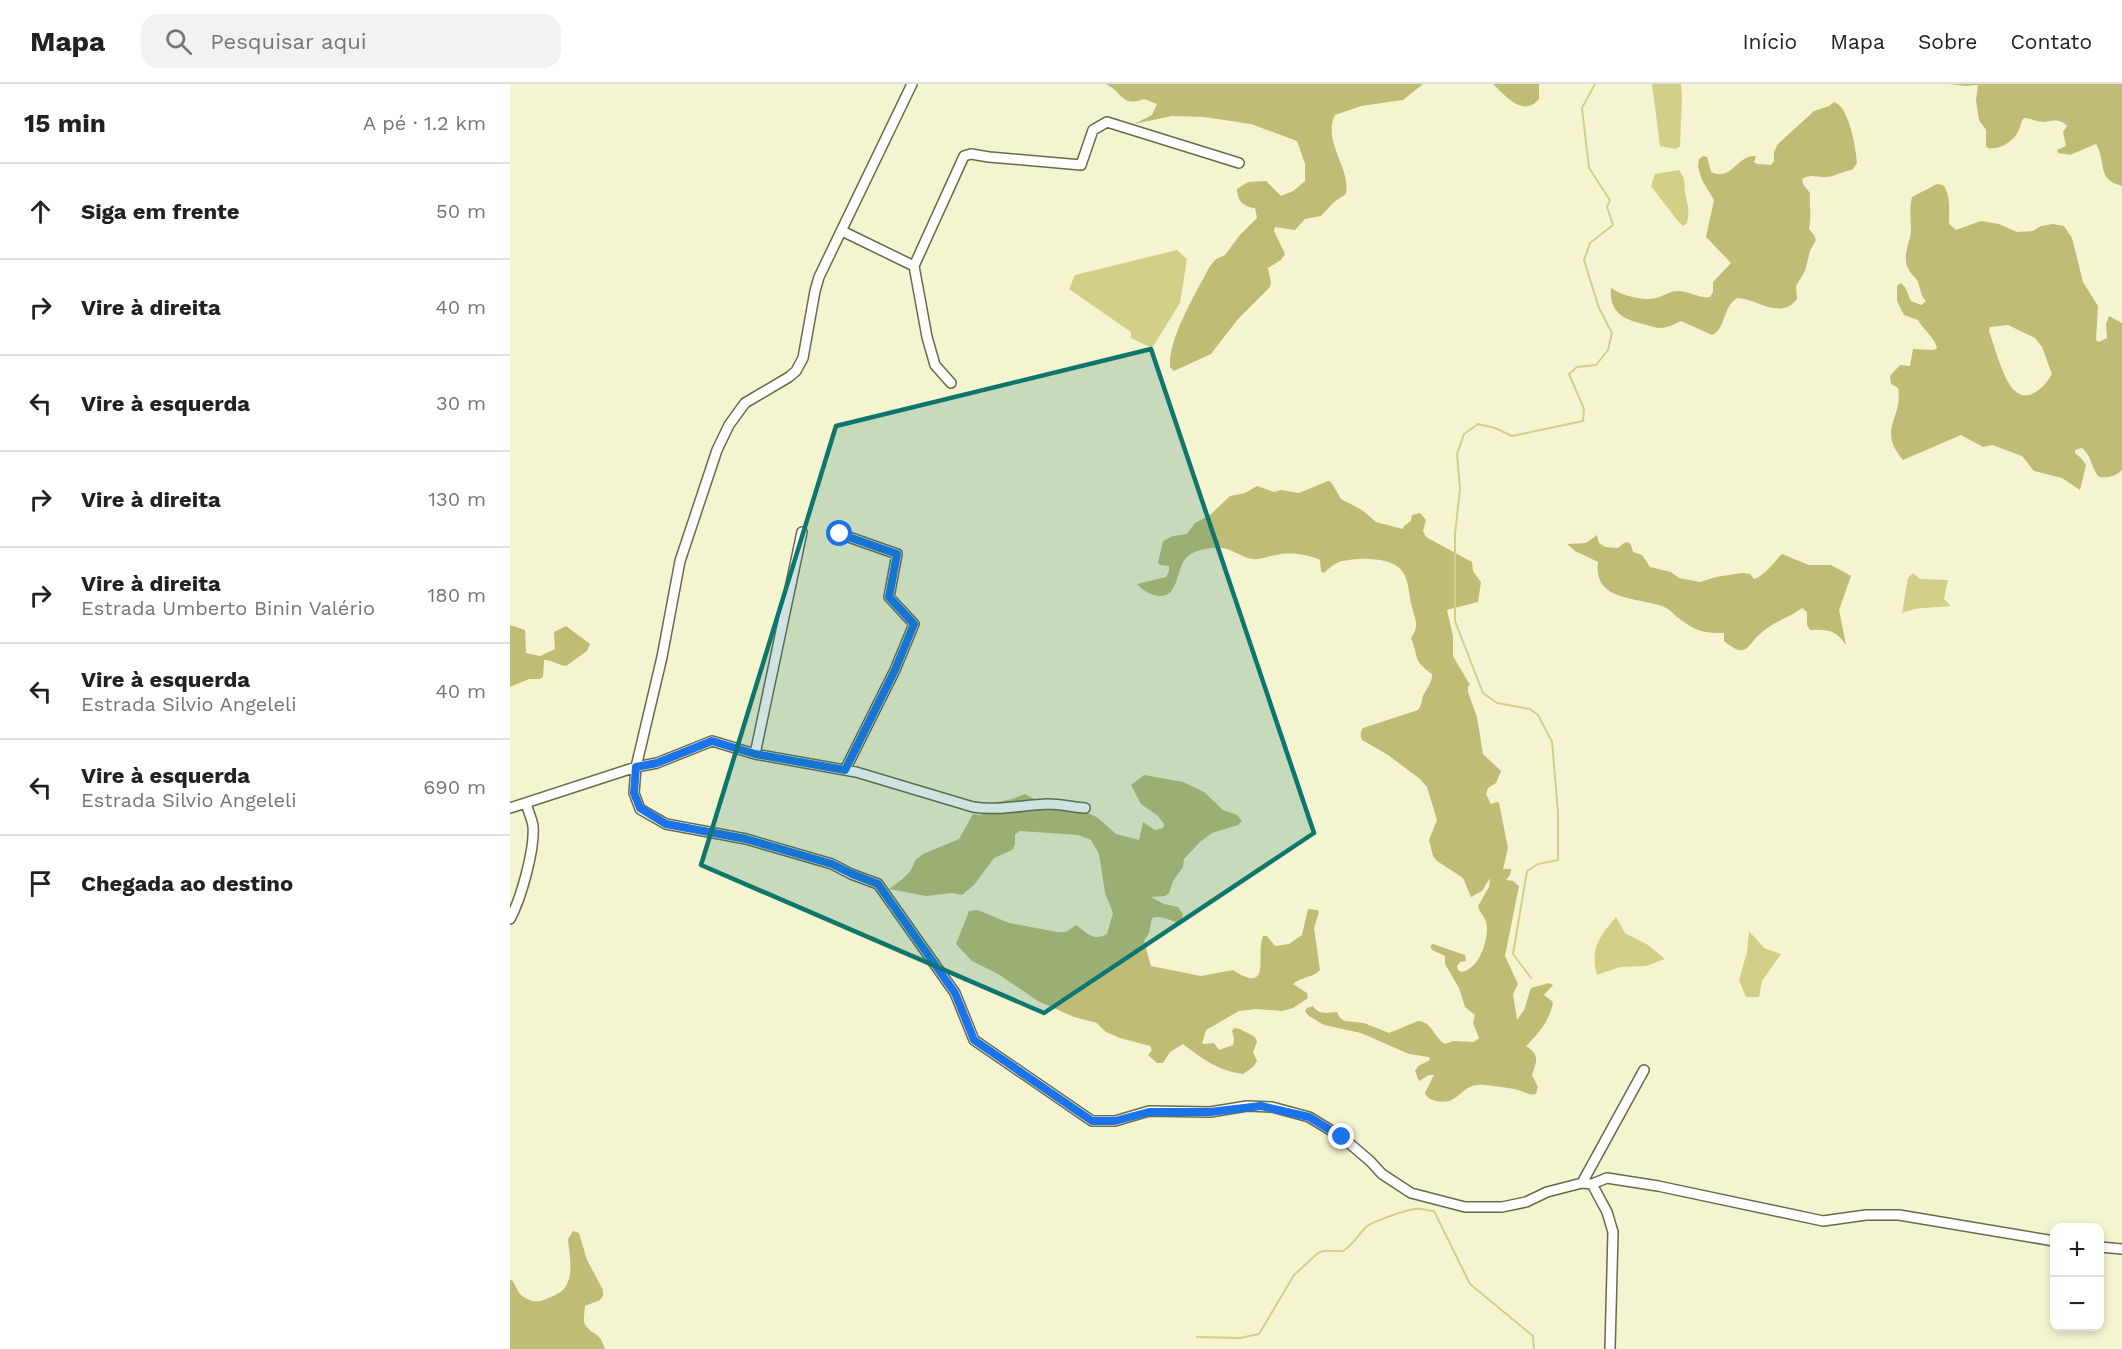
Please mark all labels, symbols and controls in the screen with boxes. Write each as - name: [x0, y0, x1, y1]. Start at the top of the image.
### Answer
- search box: [141, 14, 561, 68]
- text: Mapa: [30, 25, 105, 58]
- icon: search: [162, 25, 195, 58]
- text: Pesquisar aqui: [210, 29, 367, 54]
- text: Início: [1742, 29, 1797, 54]
- text: Mapa: [1830, 29, 1885, 54]
- text: Sobre: [1918, 29, 1977, 54]
- text: Contato: [2010, 29, 2092, 54]
- text: 15 min: [24, 108, 106, 138]
- text: A pé · 1.2 km: [363, 111, 486, 135]
- icon: ahead: [24, 195, 57, 228]
- text: Siga em frente: [81, 199, 239, 224]
- text: 50 m: [436, 199, 486, 223]
- icon: right: [24, 291, 57, 324]
- text: Vire à direita: [81, 295, 221, 320]
- text: 40 m: [435, 295, 486, 319]
- icon: left: [24, 387, 57, 420]
- text: Vire à esquerda: [81, 391, 250, 416]
- text: 30 m: [436, 391, 486, 415]
- icon: right: [24, 483, 57, 516]
- text: Vire à direita: [81, 487, 221, 512]
- text: 130 m: [428, 487, 486, 511]
- route start: [826, 520, 852, 546]
- text: Vire à direita: [81, 571, 221, 596]
- icon: right: [24, 579, 57, 612]
- text: 180 m: [428, 583, 486, 607]
- text: Estrada Umberto Binin Valério: [81, 596, 375, 620]
- text: Vire à esquerda: [81, 667, 250, 692]
- icon: left: [24, 675, 57, 708]
- text: 40 m: [435, 679, 486, 703]
- text: Estrada Silvio Angeleli: [81, 692, 296, 716]
- text: Vire à esquerda: [81, 763, 250, 788]
- icon: left: [24, 771, 57, 804]
- text: 690 m: [423, 775, 486, 799]
- text: Estrada Silvio Angeleli: [81, 788, 296, 812]
- icon: arrive: [24, 867, 57, 900]
- text: Chegada ao destino: [81, 871, 293, 896]
- route end: [1328, 1123, 1354, 1149]
- map controls: [2050, 1223, 2104, 1331]
- button: +: [2050, 1223, 2104, 1277]
- button: −: [2050, 1277, 2104, 1331]

